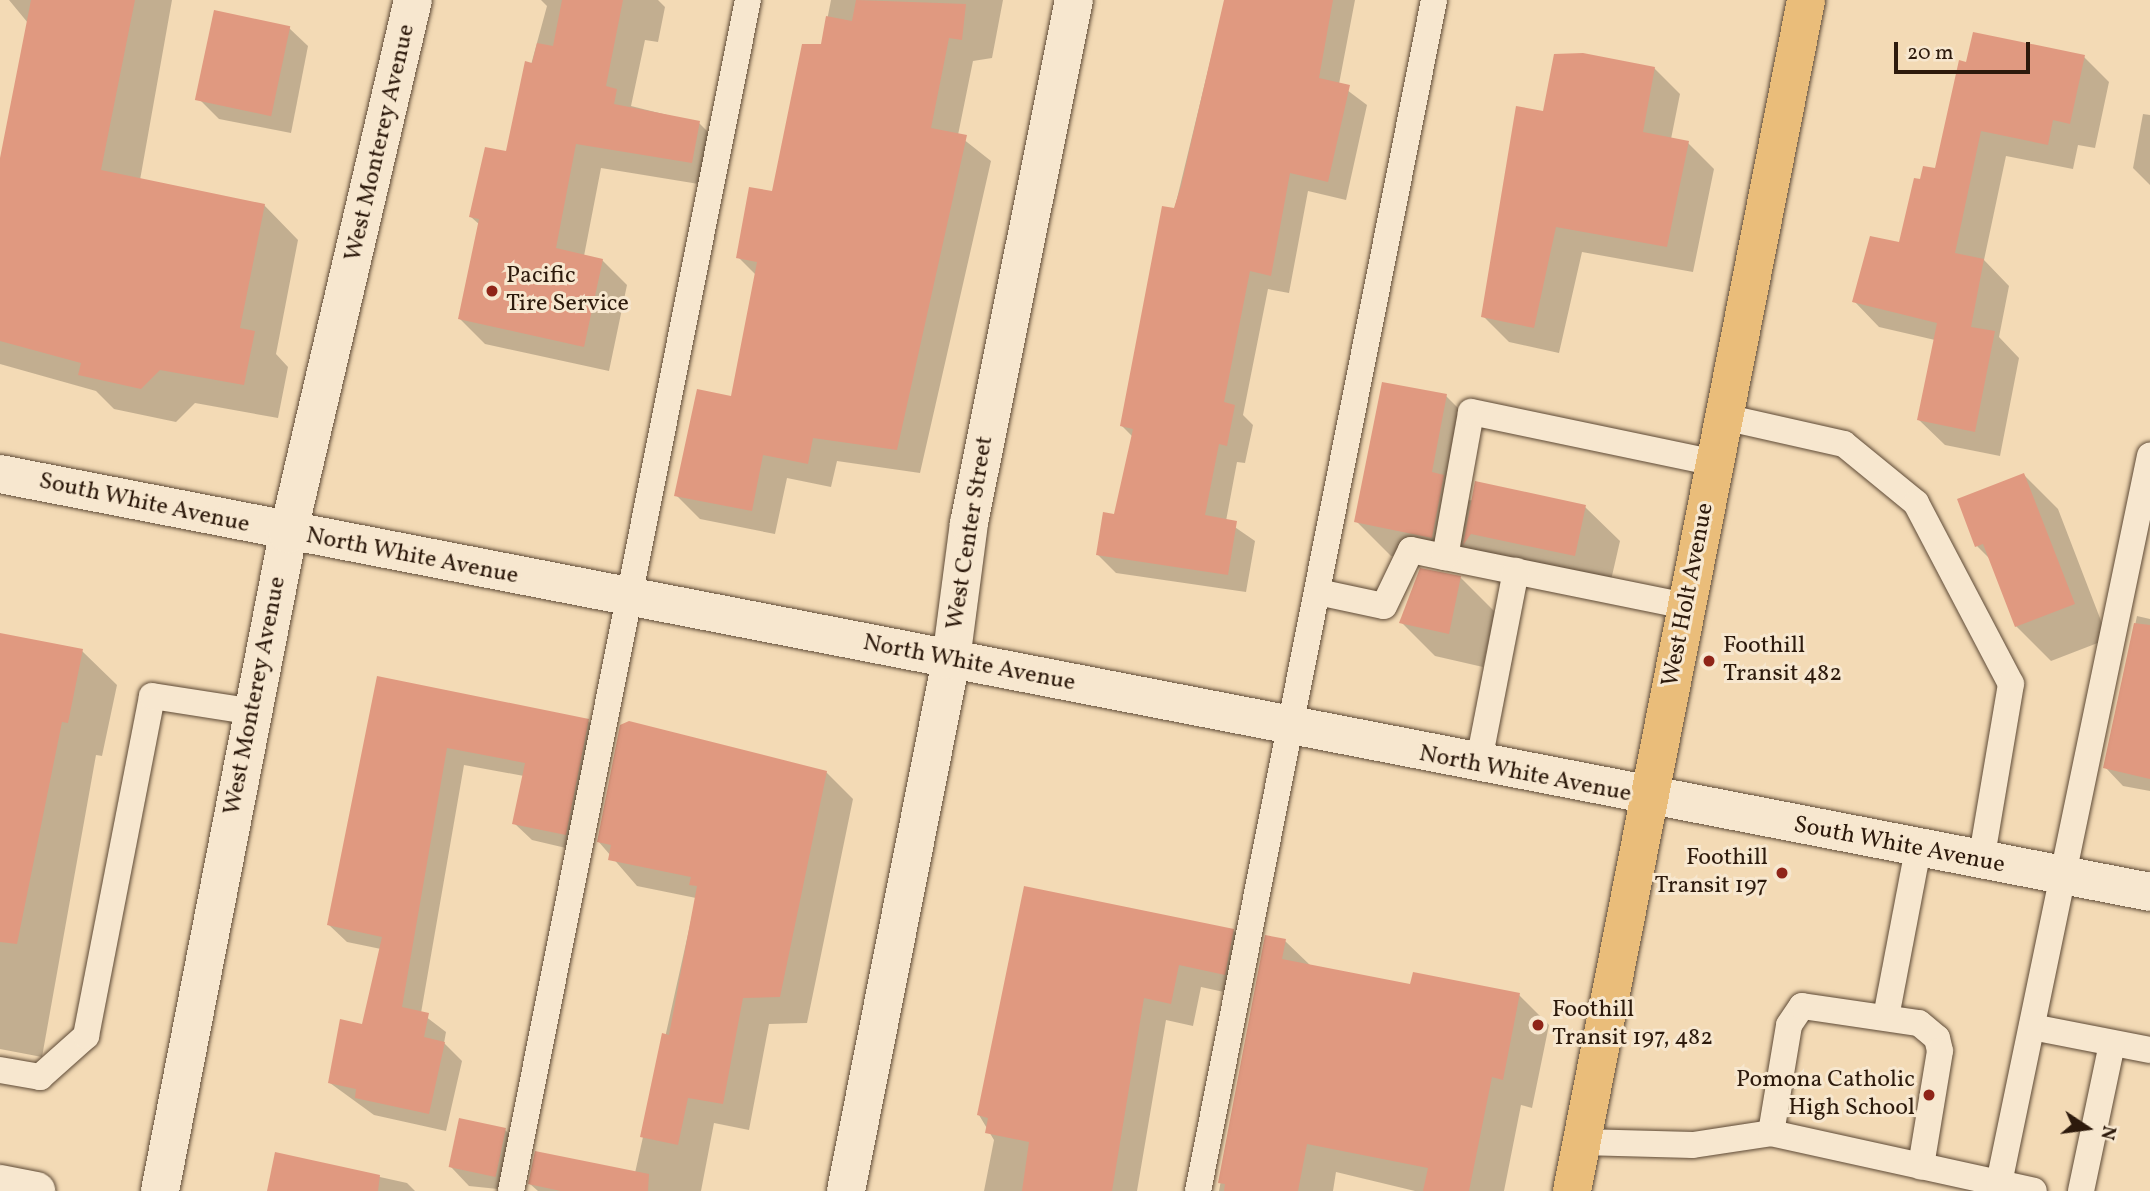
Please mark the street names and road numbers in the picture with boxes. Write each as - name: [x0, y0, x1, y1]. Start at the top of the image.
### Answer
- street label: West Monterey Avenue: [340, 21, 422, 265]
- street label: West Center Street: [941, 434, 1001, 632]
- street label: South White Avenue: [36, 468, 252, 540]
- street label: West Holt Avenue: [1657, 501, 1721, 689]
- street label: North White Avenue: [303, 522, 521, 592]
- street label: West Monterey Avenue: [219, 574, 293, 818]
- street label: North White Avenue: [860, 629, 1078, 699]
- street label: North White Avenue: [1416, 740, 1634, 810]
- street label: South White Avenue: [1791, 811, 2007, 881]

